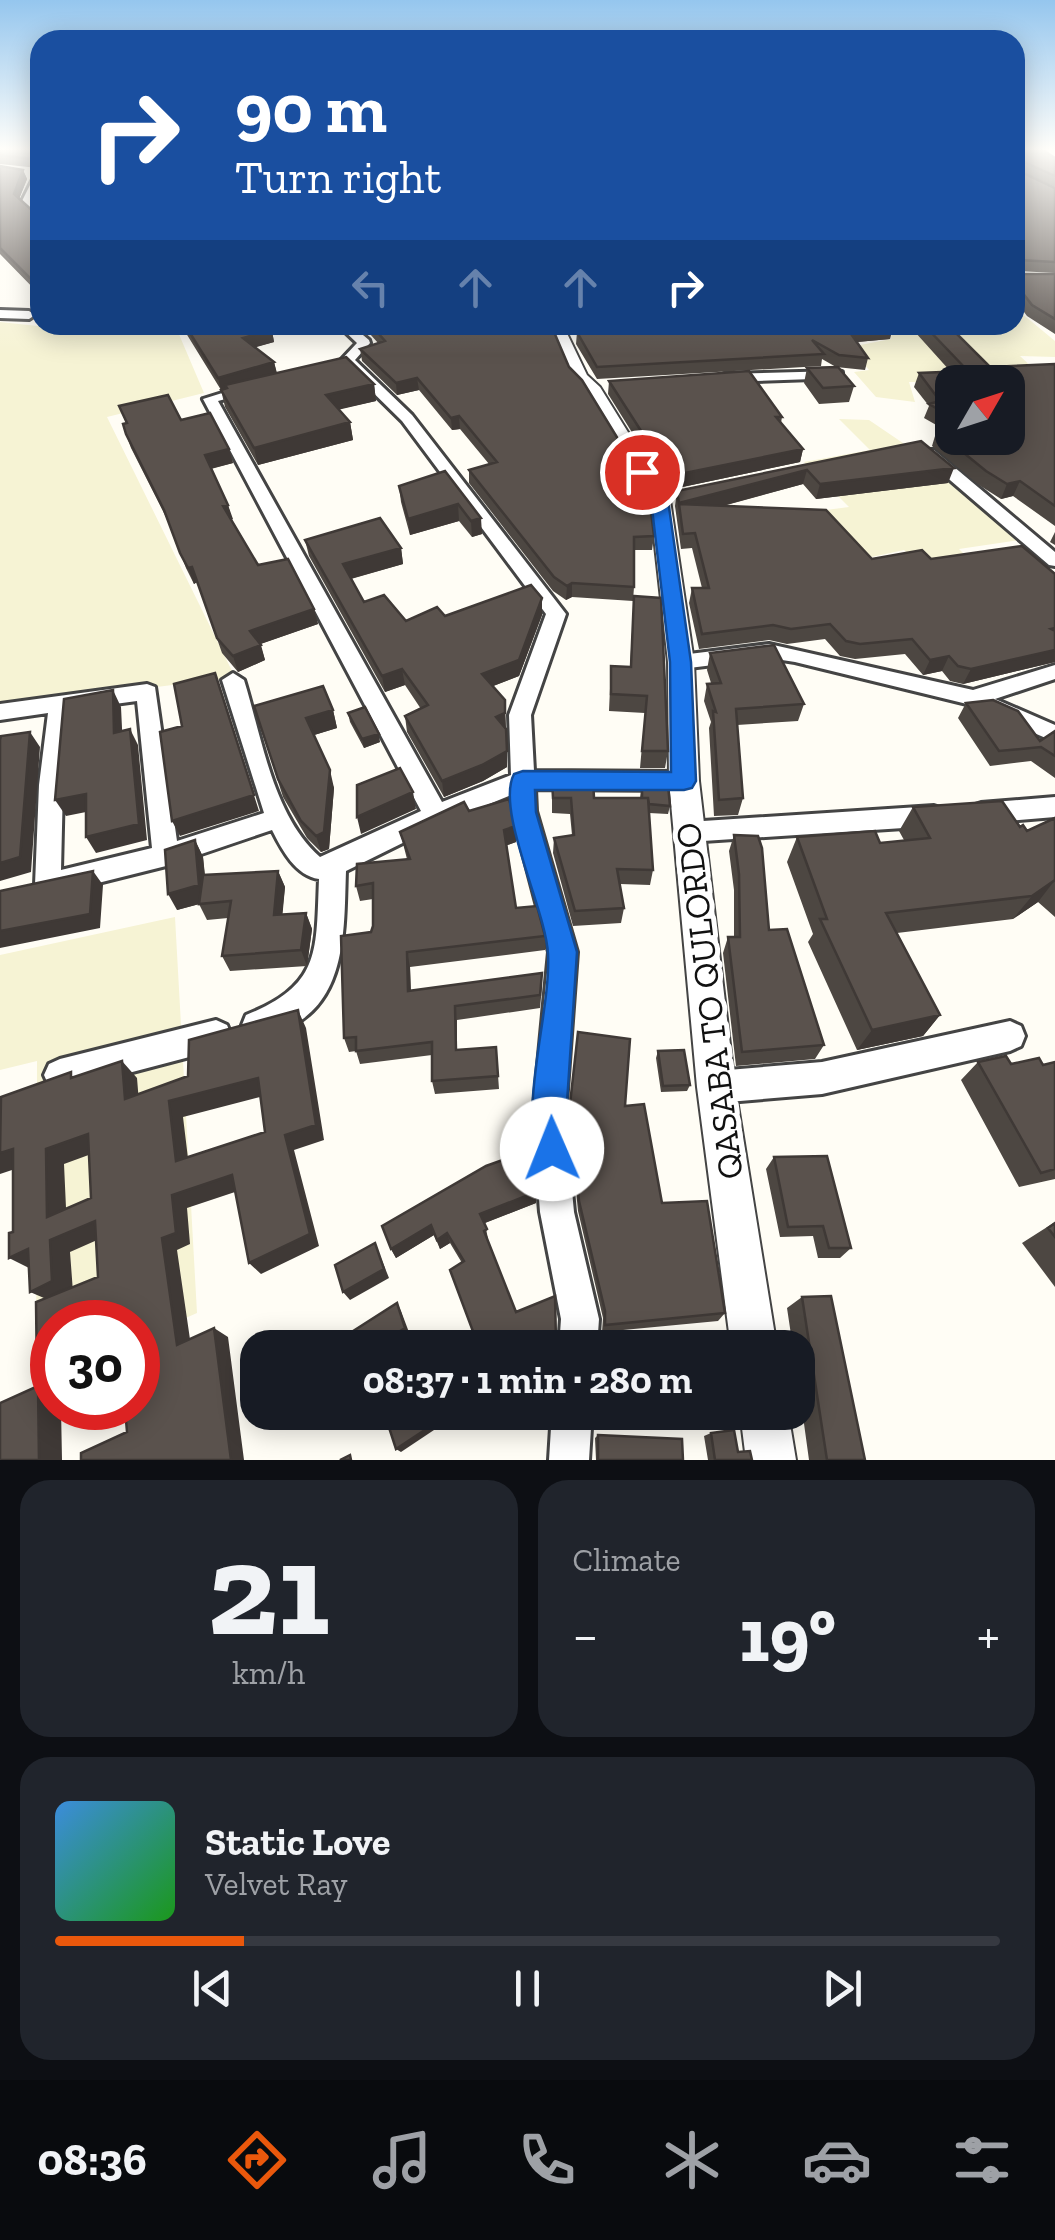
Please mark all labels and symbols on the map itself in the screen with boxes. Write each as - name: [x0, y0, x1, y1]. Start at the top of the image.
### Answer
- north arrow: [935, 365, 1025, 455]
- pin: [600, 430, 685, 515]
- street label: QASABA TO QULORDO: [666, 820, 752, 1182]
- position arrow: [500, 1097, 604, 1201]
- speed limit sign: 30: [30, 1300, 160, 1430]

